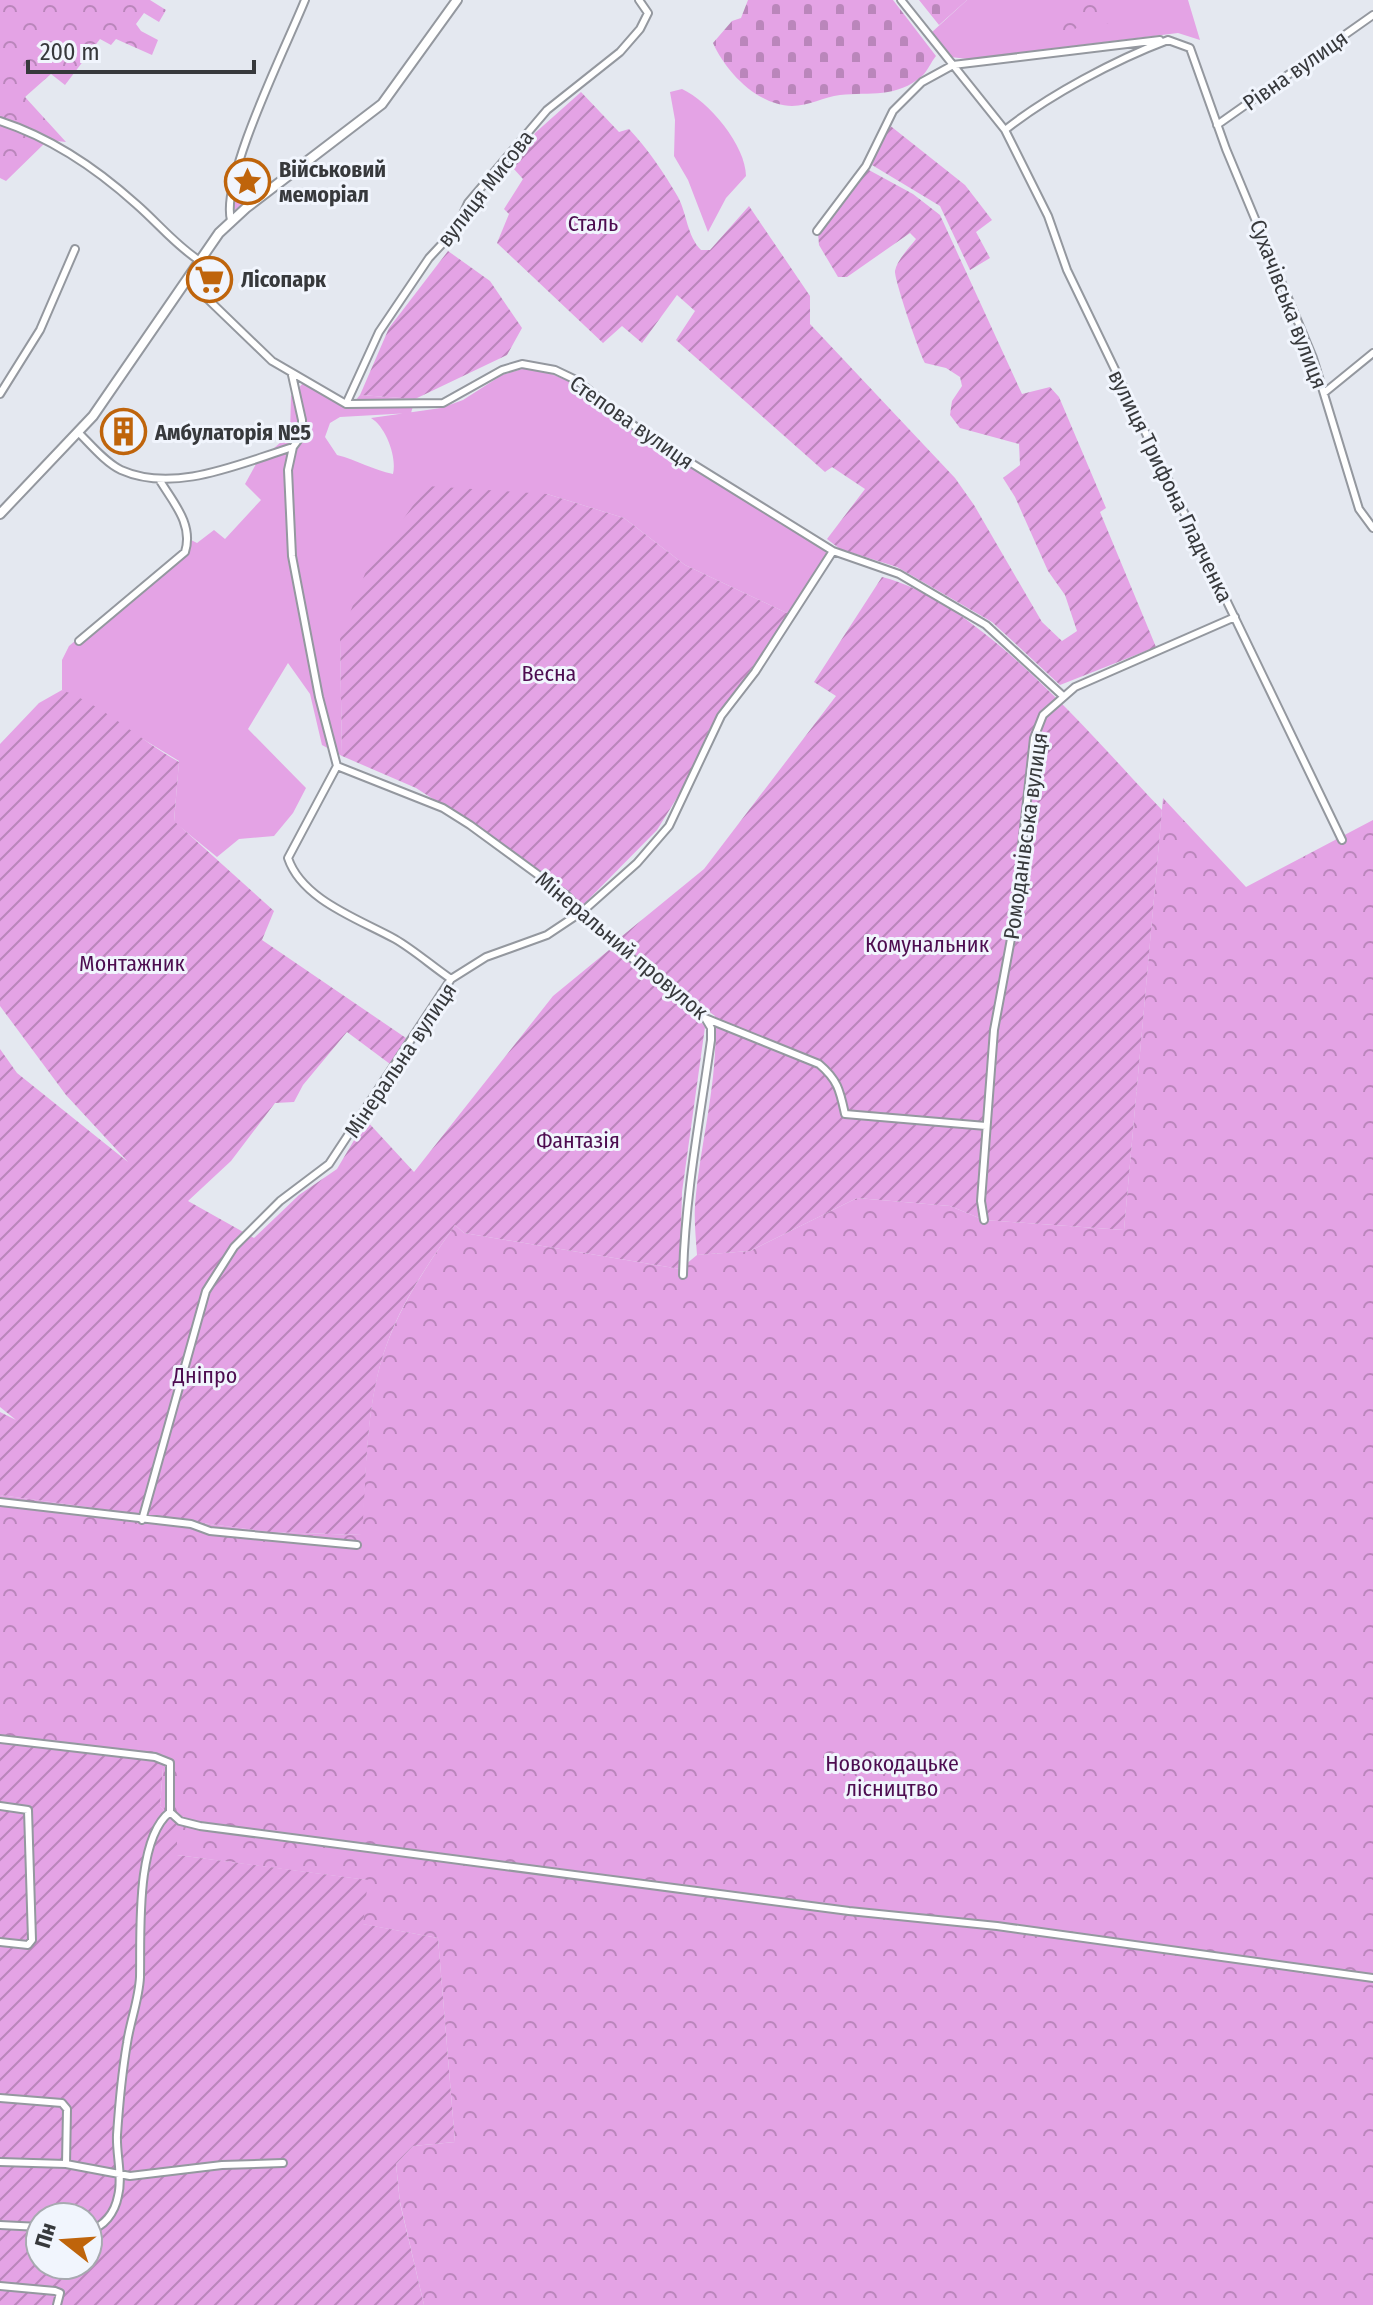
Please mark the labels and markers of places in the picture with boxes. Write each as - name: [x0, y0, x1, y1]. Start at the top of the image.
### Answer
- place label: Військовий меморіал: [279, 156, 386, 208]
- place icon: Військовий меморіал: [224, 158, 272, 206]
- supermarket icon: Лісопарк: [186, 255, 234, 303]
- place label: Лісопарк: [241, 266, 327, 293]
- building icon: Амбулаторія №5: [100, 408, 148, 456]
- place label: Амбулаторія №5: [154, 419, 311, 446]

